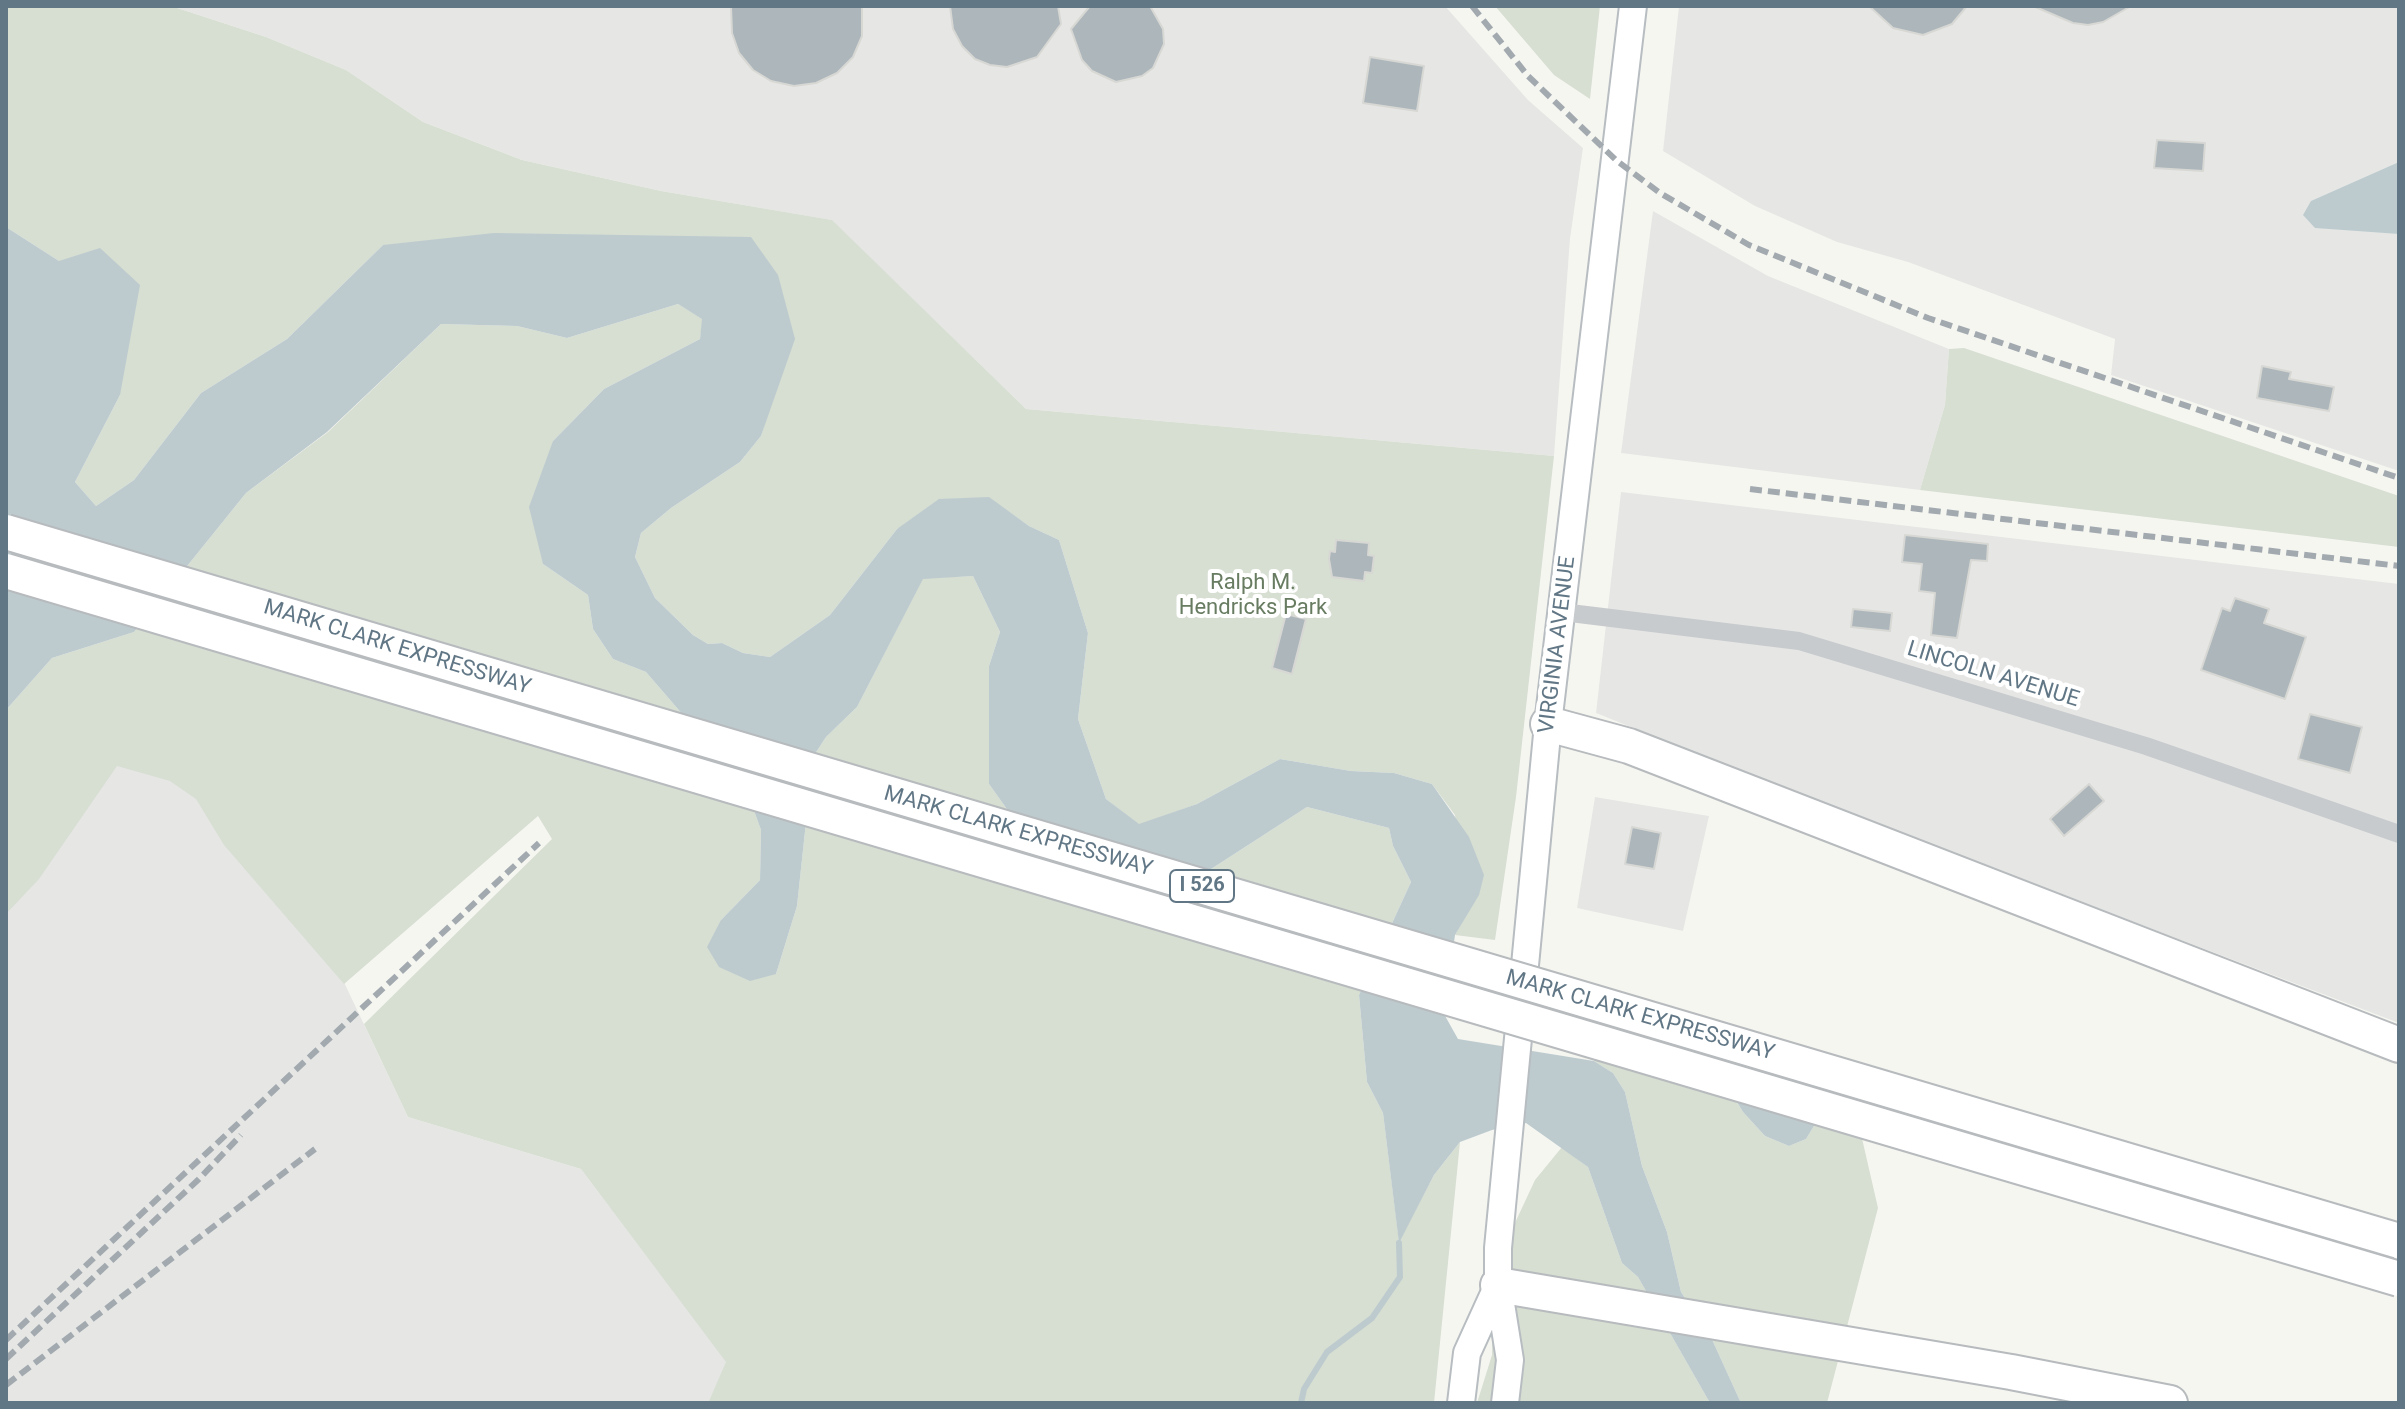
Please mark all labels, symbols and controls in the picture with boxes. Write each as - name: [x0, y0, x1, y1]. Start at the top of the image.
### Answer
- street label: VIRGINIA AVENUE: [1534, 555, 1582, 735]
- park label: Ralph M. Hendricks Park: [1179, 570, 1327, 622]
- street label: MARK CLARK EXPRESSWAY: [260, 595, 534, 701]
- street label: LINCOLN AVENUE: [1904, 636, 2082, 714]
- street label: MARK CLARK EXPRESSWAY: [881, 781, 1155, 883]
- road number: I 526: [1170, 870, 1234, 902]
- street label: MARK CLARK EXPRESSWAY: [1503, 965, 1777, 1067]

